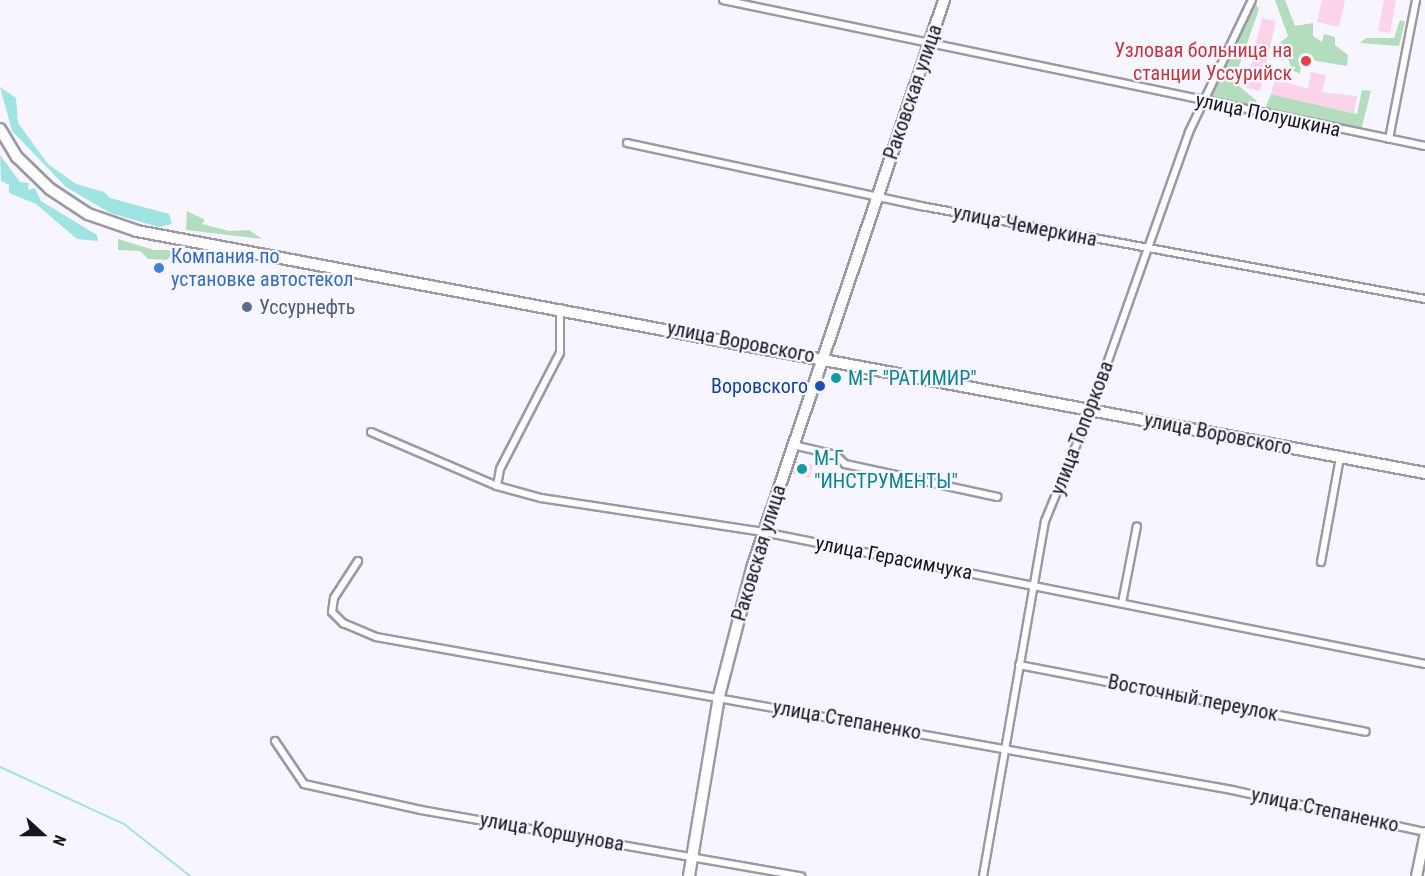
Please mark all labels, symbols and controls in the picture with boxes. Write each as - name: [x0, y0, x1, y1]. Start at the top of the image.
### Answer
- street label: Раковская улица: [879, 21, 947, 163]
- place label: Узловая больница на станции Уссурийск: [1114, 38, 1292, 85]
- marker: Узловая больница на станции Уссурийск: [1297, 52, 1315, 70]
- street label: улица Полушкина: [1193, 88, 1343, 142]
- street label: улица Чемеркина: [951, 200, 1099, 252]
- place label: Компания по установке автостекол: [171, 244, 354, 291]
- marker: Компания по установке автостекол: [152, 261, 166, 275]
- place label: Уссурнефть: [259, 295, 355, 319]
- marker: Уссурнефть: [240, 300, 254, 314]
- street label: улица Воровского: [665, 316, 817, 368]
- street label: улица Топоркова: [1045, 358, 1119, 498]
- place label: М-Г "РАТИМИР": [848, 366, 977, 390]
- marker: М-Г "РАТИМИР": [829, 371, 843, 385]
- place label: Воровского: [711, 374, 808, 398]
- marker: Воровского: [813, 379, 827, 393]
- street label: улица Воровского: [1142, 408, 1294, 460]
- place label: М-Г "ИНСТРУМЕНТЫ": [814, 446, 958, 493]
- marker: М-Г "ИНСТРУМЕНТЫ": [795, 462, 809, 476]
- street label: Раковская улица: [727, 482, 791, 624]
- street label: улица Герасимчука: [814, 531, 974, 585]
- street label: Восточный переулок: [1106, 670, 1280, 726]
- street label: улица Степаненко: [771, 695, 923, 745]
- street label: улица Степаненко: [1249, 783, 1401, 837]
- north arrow: [12, 804, 72, 864]
- street label: улица Коршунова: [478, 807, 626, 857]
- text: N: [49, 833, 70, 849]

